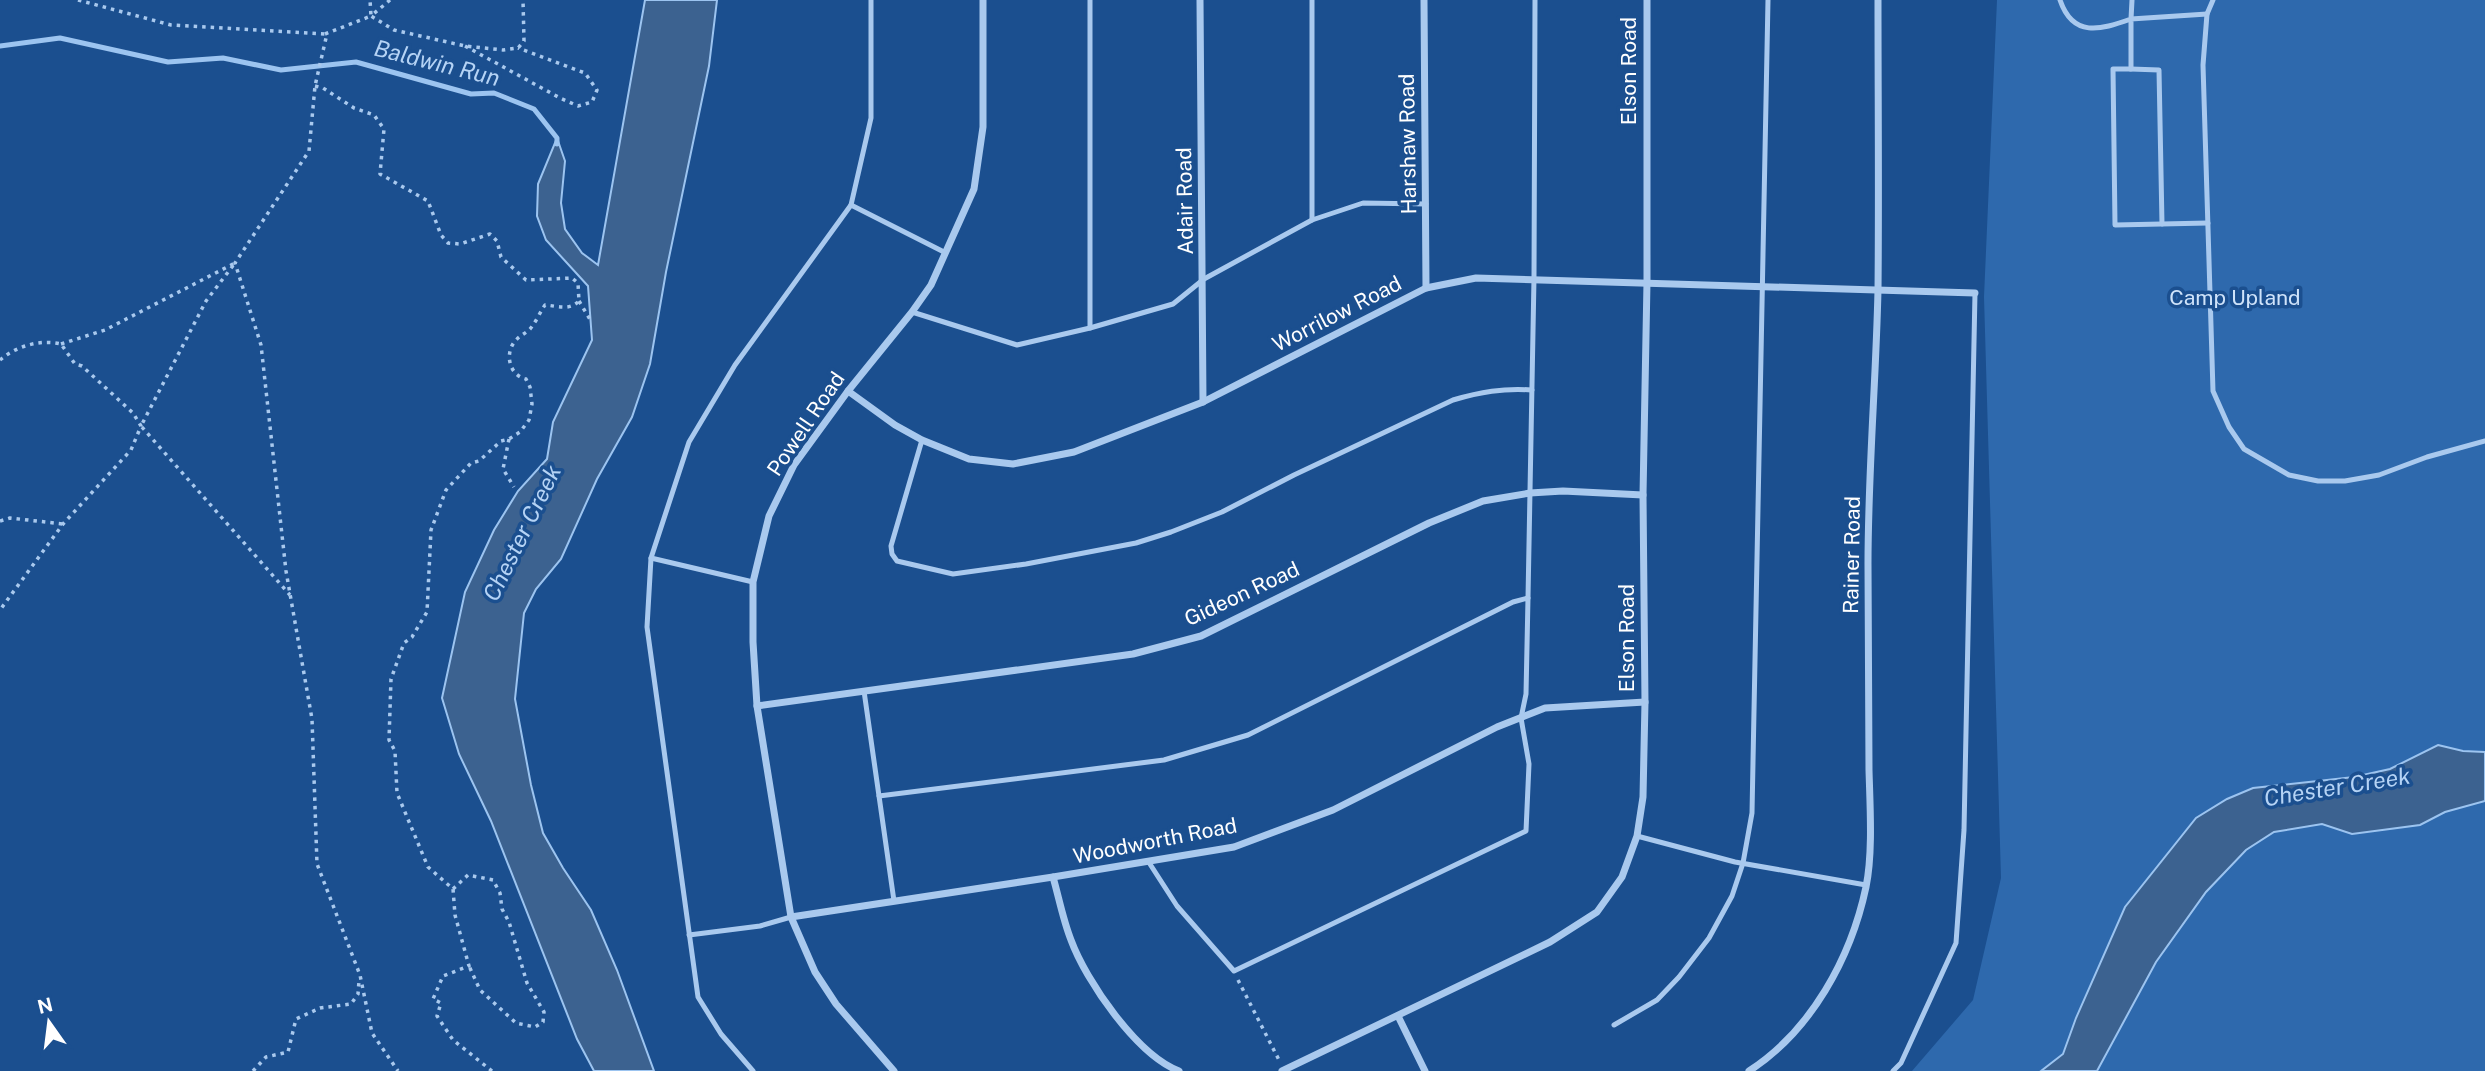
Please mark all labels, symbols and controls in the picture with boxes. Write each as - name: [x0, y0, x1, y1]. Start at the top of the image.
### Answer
- street label: Elson Road: [1616, 17, 1641, 125]
- water label: Baldwin Run: [371, 34, 503, 91]
- street label: Harshaw Road: [1394, 73, 1421, 215]
- street label: Adair Road: [1171, 147, 1198, 255]
- street label: Worrilow Road: [1268, 270, 1405, 357]
- park label: Camp Upland: [2169, 285, 2301, 310]
- street label: Powell Road: [762, 367, 850, 481]
- water label: Chester Creek: [477, 460, 566, 605]
- street label: Rainer Road: [1838, 496, 1865, 614]
- street label: Gideon Road: [1180, 556, 1303, 631]
- street label: Elson Road: [1614, 584, 1639, 692]
- water label: Chester Creek: [2262, 762, 2413, 811]
- street label: Woodworth Road: [1071, 812, 1239, 869]
- north arrow: [14, 987, 84, 1057]
- text: N: [35, 993, 55, 1018]

